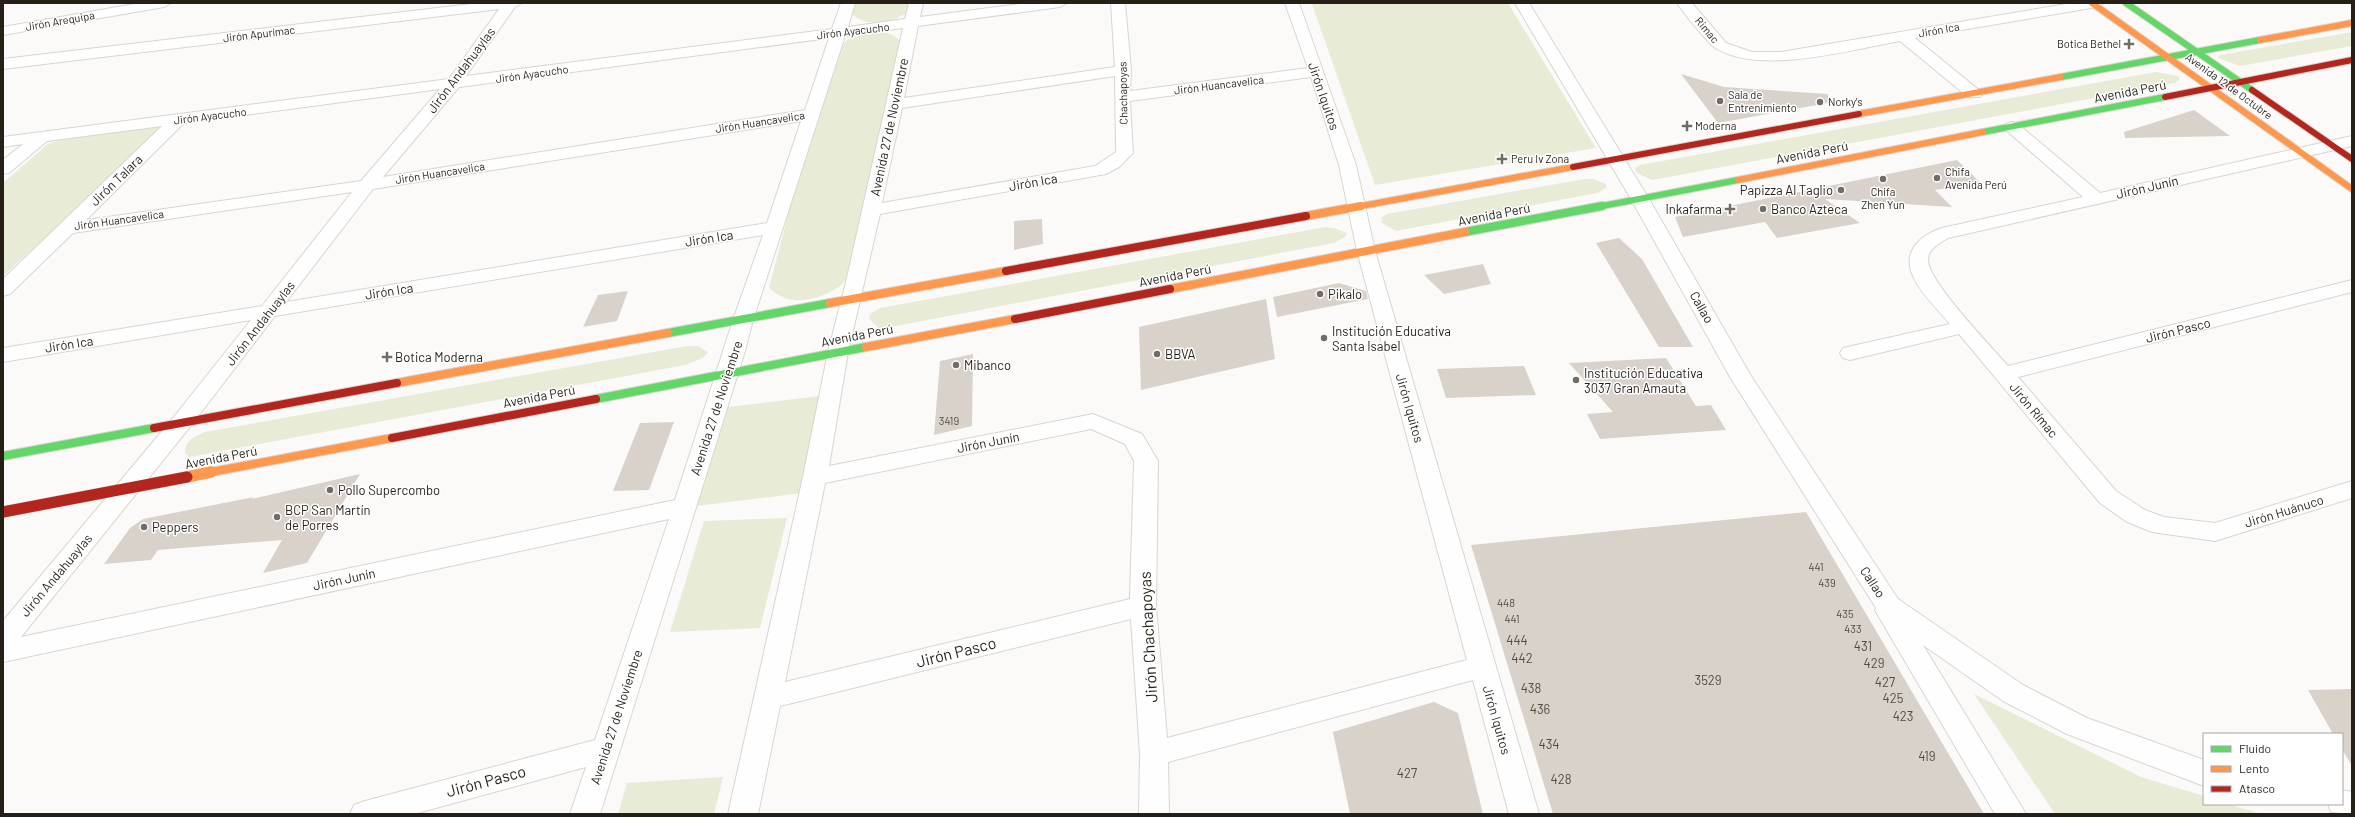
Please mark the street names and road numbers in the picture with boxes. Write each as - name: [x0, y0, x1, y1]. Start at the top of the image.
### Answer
- street label: Jirón Arequipa: [24, 8, 96, 33]
- street label: Rimac: [1693, 14, 1722, 46]
- street label: Jirón Ayacucho: [816, 20, 890, 41]
- street label: Jirón Ica: [1917, 20, 1960, 39]
- street label: Jirón Apurímac: [222, 23, 296, 44]
- street label: Jirón Andahuaylas: [424, 24, 498, 116]
- street label: Avenida 12 de Octubre: [2183, 50, 2275, 122]
- street label: Avenida 27 de Noviembre: [867, 56, 911, 198]
- street label: Jirón Iquitos: [1305, 60, 1343, 132]
- street label: Chachapoyas: [1115, 61, 1130, 125]
- street label: Jirón Ayacucho: [495, 62, 569, 85]
- street label: Jirón Huancavelica: [1173, 73, 1265, 96]
- street label: Avenida Perú: [2093, 76, 2167, 106]
- street label: Jirón Ayacucho: [173, 105, 247, 126]
- street label: Jirón Huancavelica: [714, 108, 806, 135]
- street label: Avenida Perú: [1775, 137, 1849, 167]
- street label: Jirón Talara: [86, 151, 146, 209]
- street label: Jirón Huancavelica: [394, 159, 486, 186]
- street label: Jirón Ica: [1008, 170, 1058, 194]
- street label: Jirón Junín: [2114, 172, 2180, 202]
- street label: Avenida Perú: [1457, 199, 1531, 229]
- street label: Jirón Huancavelica: [73, 207, 165, 232]
- street label: Jirón Ica: [684, 226, 734, 250]
- street label: Avenida Perú: [1138, 260, 1212, 290]
- street label: Jirón Andahuaylas: [222, 277, 298, 369]
- street label: Jirón Ica: [364, 279, 414, 303]
- street label: Callao: [1687, 288, 1717, 326]
- street label: Jirón Pasco: [2144, 314, 2212, 346]
- street label: Avenida Perú: [820, 320, 894, 350]
- street label: Jirón Ica: [44, 332, 94, 356]
- street label: Avenida 27 de Noviembre: [687, 338, 745, 477]
- street label: Jirón Iquitos: [1393, 372, 1427, 444]
- street label: Jirón Rímac: [2006, 379, 2062, 441]
- street label: Avenida Perú: [502, 381, 576, 411]
- street label: Jirón Junín: [955, 428, 1021, 456]
- street label: Avenida Perú: [184, 442, 258, 472]
- street label: Jirón Huánuco: [2242, 491, 2326, 531]
- street label: Jirón Andahuaylas: [17, 530, 95, 620]
- street label: Callao: [1857, 563, 1889, 601]
- street label: Jirón Junín: [311, 565, 377, 593]
- street label: Jirón Chachapoyas: [1135, 571, 1160, 703]
- street label: Jirón Pasco: [914, 632, 998, 671]
- street label: Avenida 27 de Noviembre: [587, 647, 645, 786]
- street label: Jirón Iquitos: [1480, 684, 1514, 756]
- street label: Jirón Pasco: [444, 761, 528, 800]

